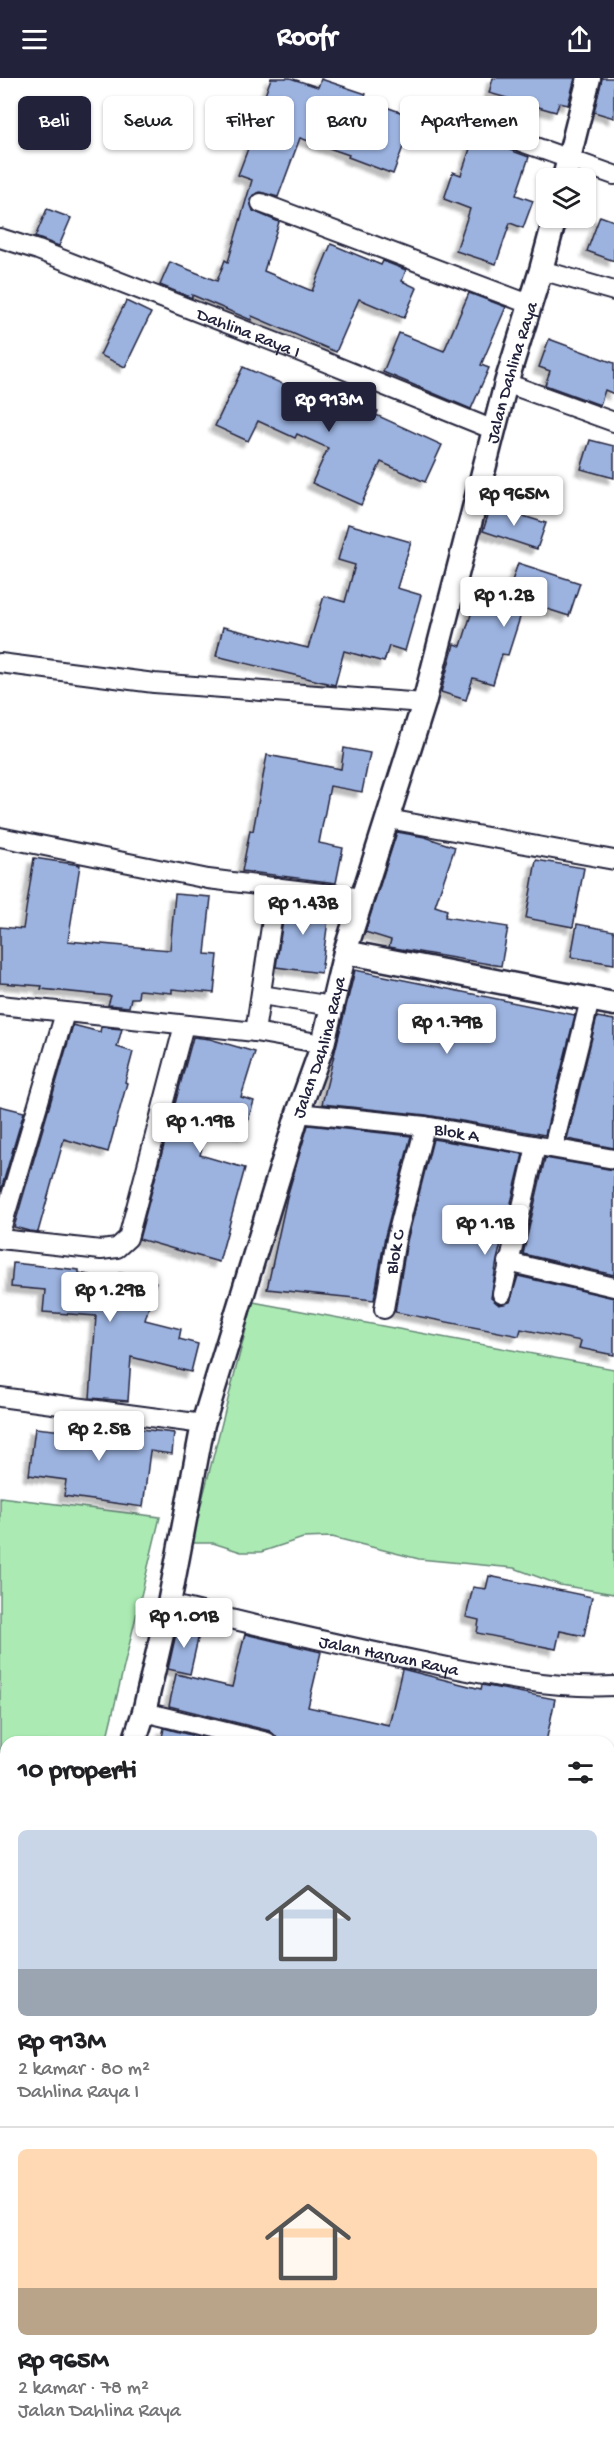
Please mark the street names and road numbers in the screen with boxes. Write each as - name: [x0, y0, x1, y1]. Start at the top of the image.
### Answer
- street label: Jalan Dahlina Raya: [483, 299, 544, 446]
- street label: Dahlina Raya I: [192, 304, 302, 364]
- street label: Jalan Dahlina Raya: [289, 974, 352, 1121]
- street label: Blok A: [431, 1120, 482, 1149]
- street label: Blok C: [382, 1227, 411, 1277]
- street label: Jalan Haruan Raya: [317, 1632, 461, 1682]

